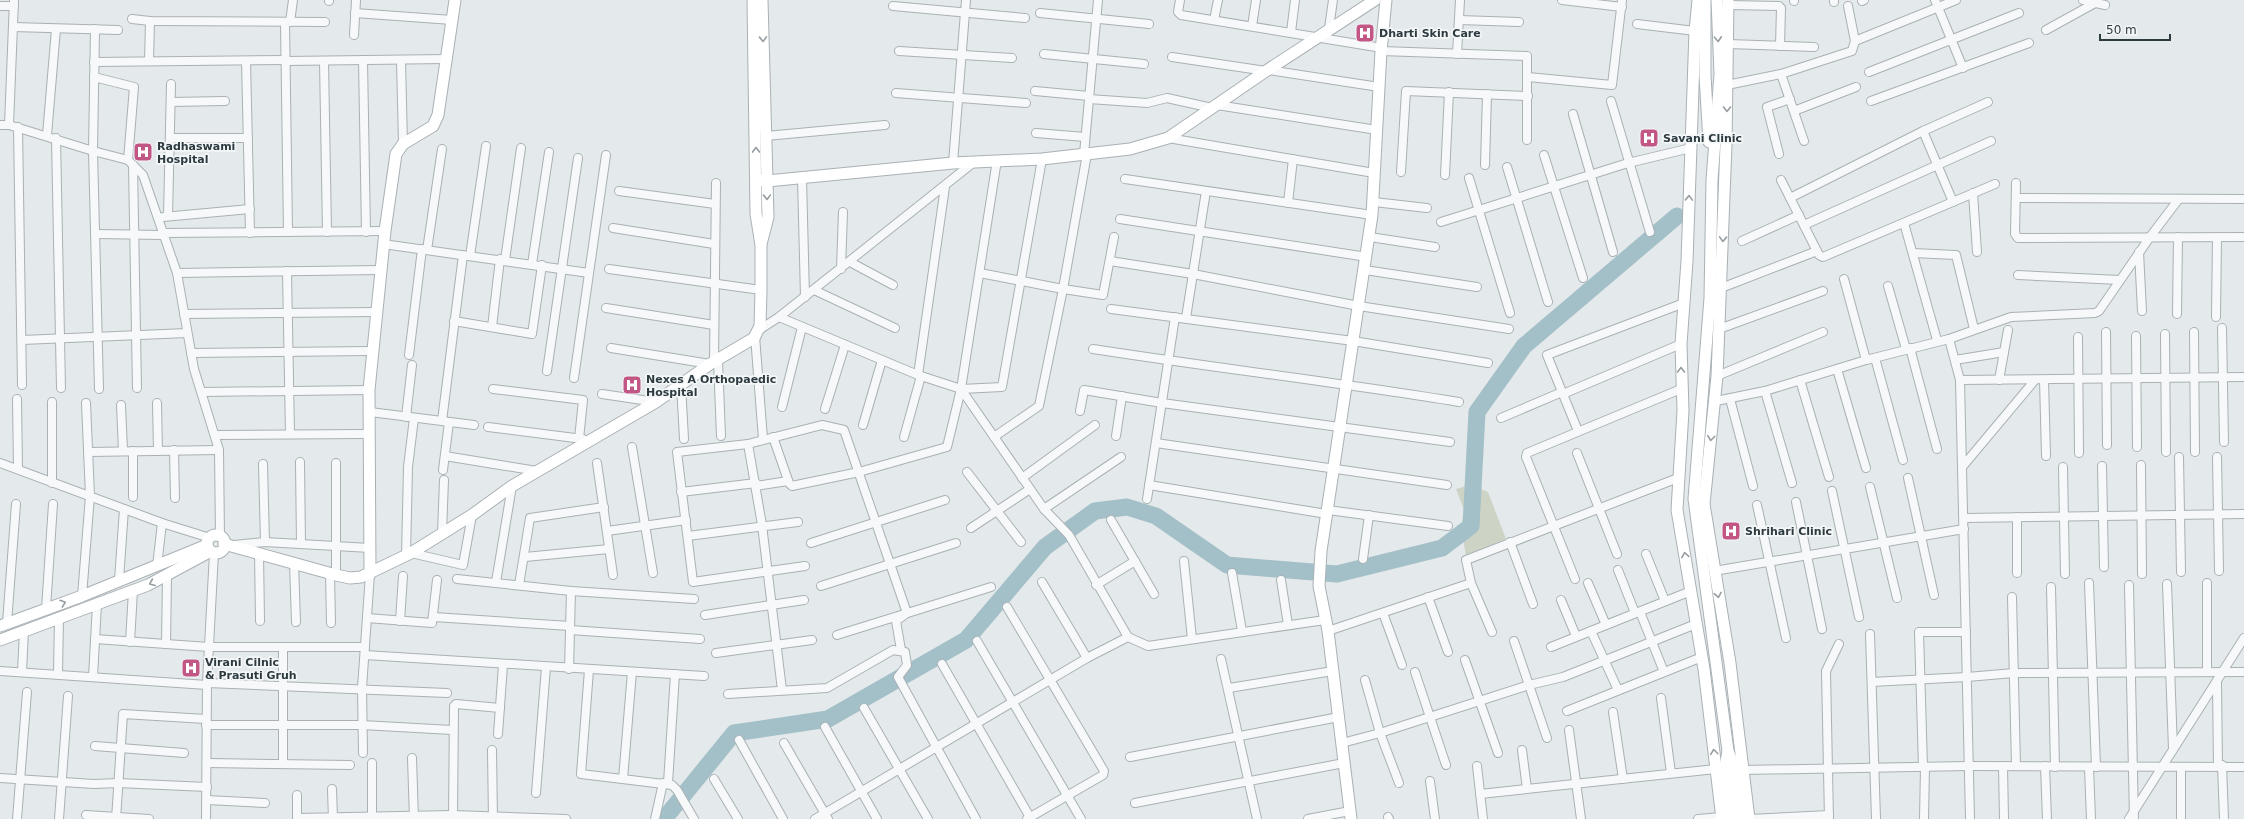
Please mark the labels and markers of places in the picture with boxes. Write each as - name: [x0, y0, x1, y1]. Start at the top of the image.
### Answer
- hospital icon: Dharti Skin Care: [1354, 22, 1376, 44]
- place label: Dharti Skin Care: [1379, 27, 1481, 40]
- hospital icon: Savani Clinic: [1638, 127, 1660, 149]
- place label: Savani Clinic: [1663, 132, 1742, 145]
- place label: Radhaswami Hospital: [157, 140, 235, 166]
- hospital icon: Radhaswami Hospital: [132, 141, 154, 163]
- place label: Nexes A Orthopaedic Hospital: [646, 373, 776, 399]
- hospital icon: Nexes A Orthopaedic Hospital: [621, 374, 643, 396]
- hospital icon: Shrihari Clinic: [1720, 520, 1742, 542]
- place label: Shrihari Clinic: [1745, 525, 1832, 538]
- place label: Virani Cilnic & Prasuti Gruh: [205, 656, 297, 682]
- hospital icon: Virani Cilnic & Prasuti Gruh: [180, 657, 202, 679]

